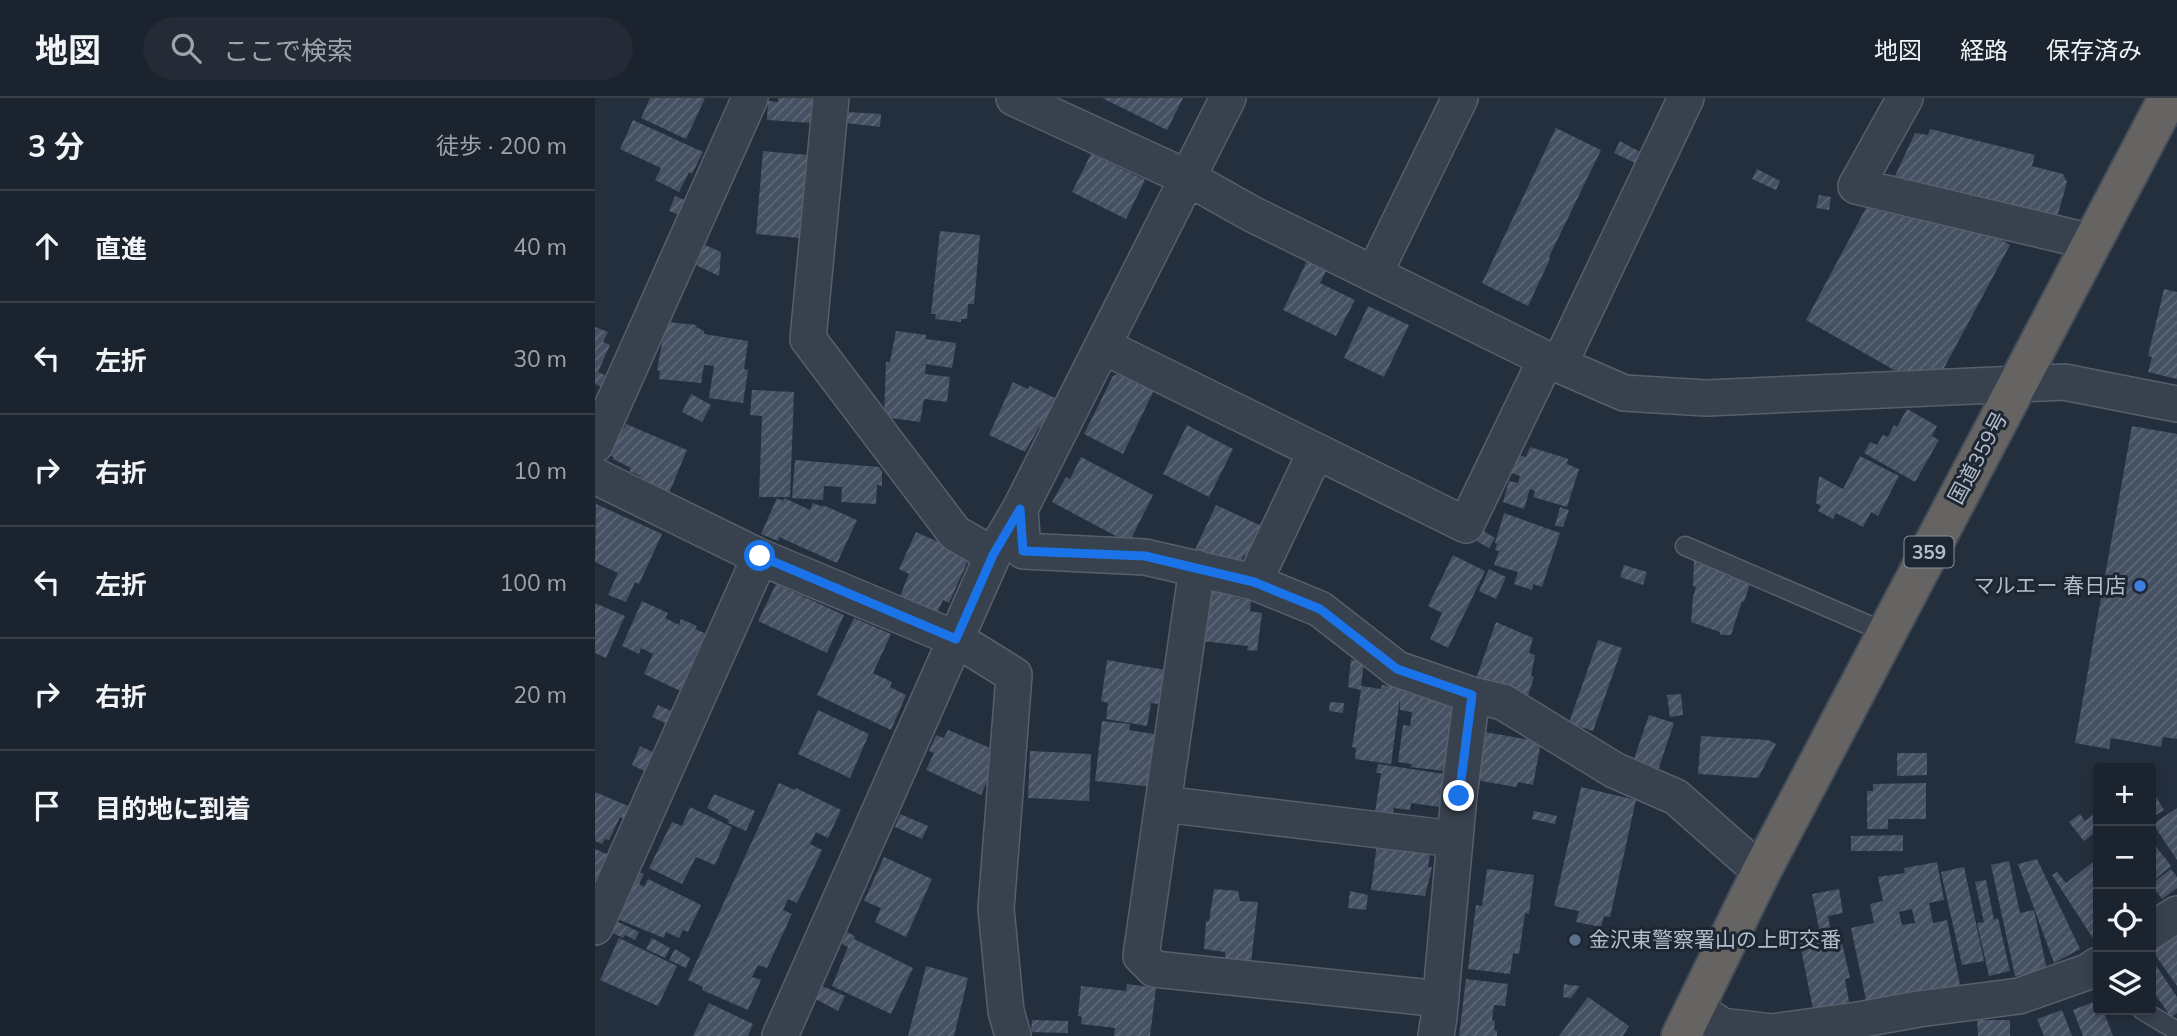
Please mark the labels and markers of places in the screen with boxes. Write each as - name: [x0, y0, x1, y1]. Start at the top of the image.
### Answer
- place label: マルエー 春日店: [1974, 572, 2126, 598]
- marker: マルエー 春日店: [2132, 578, 2148, 594]
- place label: 金沢東警察署山の上町交番: [1589, 926, 1841, 952]
- marker: 金沢東警察署山の上町交番: [1567, 932, 1583, 948]

